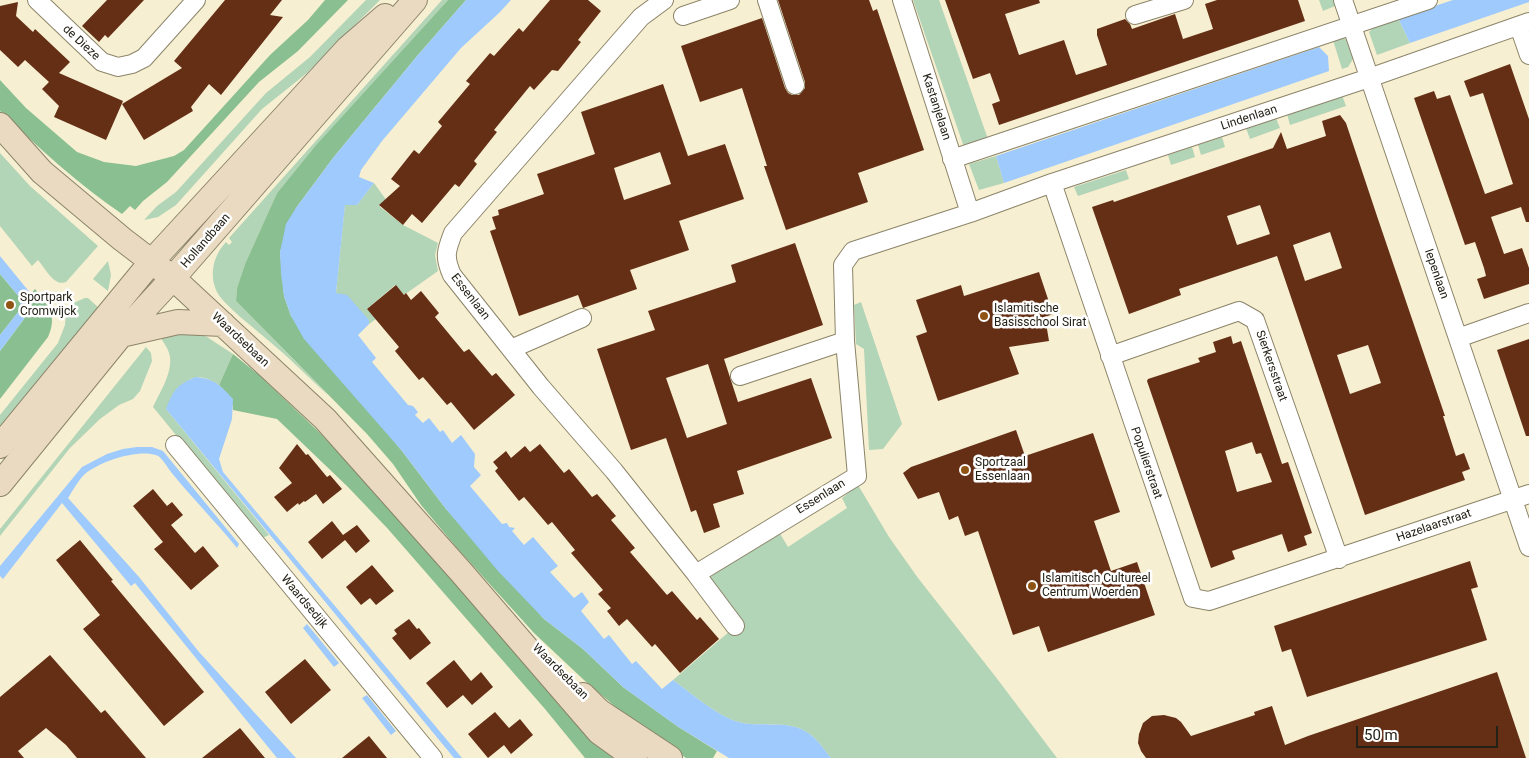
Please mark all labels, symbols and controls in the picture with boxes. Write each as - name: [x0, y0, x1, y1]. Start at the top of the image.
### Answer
- street label: de Dieze: [59, 22, 103, 64]
- street label: Kastanjelaan: [918, 72, 954, 142]
- street label: Lindenlaan: [1219, 102, 1279, 134]
- street label: Hollandbaan: [178, 211, 234, 271]
- street label: Iepenlaan: [1421, 247, 1451, 301]
- street label: Essenlaan: [447, 271, 493, 323]
- place label: Sportpark Cromwijck: [20, 291, 76, 319]
- marker: Sportpark Cromwijck: [4, 299, 16, 311]
- place label: Islamitische Basisschool Sirat: [994, 302, 1086, 330]
- street label: Waardsebaan: [208, 310, 272, 370]
- marker: Islamitische Basisschool Sirat: [978, 310, 990, 322]
- street label: Sierkersstraat: [1252, 329, 1290, 403]
- street label: Populierstraat: [1127, 425, 1165, 501]
- place label: Sportzaal Essenlaan: [975, 456, 1030, 484]
- marker: Sportzaal Essenlaan: [959, 464, 971, 476]
- street label: Essenlaan: [794, 476, 848, 518]
- street label: Hazelaarstraat: [1395, 506, 1473, 546]
- street label: Waardsedijk: [277, 572, 331, 632]
- place label: Islamitisch Cultureel Centrum Woerden: [1042, 572, 1151, 600]
- marker: Islamitisch Cultureel Centrum Woerden: [1026, 580, 1038, 592]
- street label: Waardsebaan: [529, 641, 591, 703]
- scale bar: [1359, 716, 1502, 748]
- text: 50 m: [1364, 726, 1398, 744]

